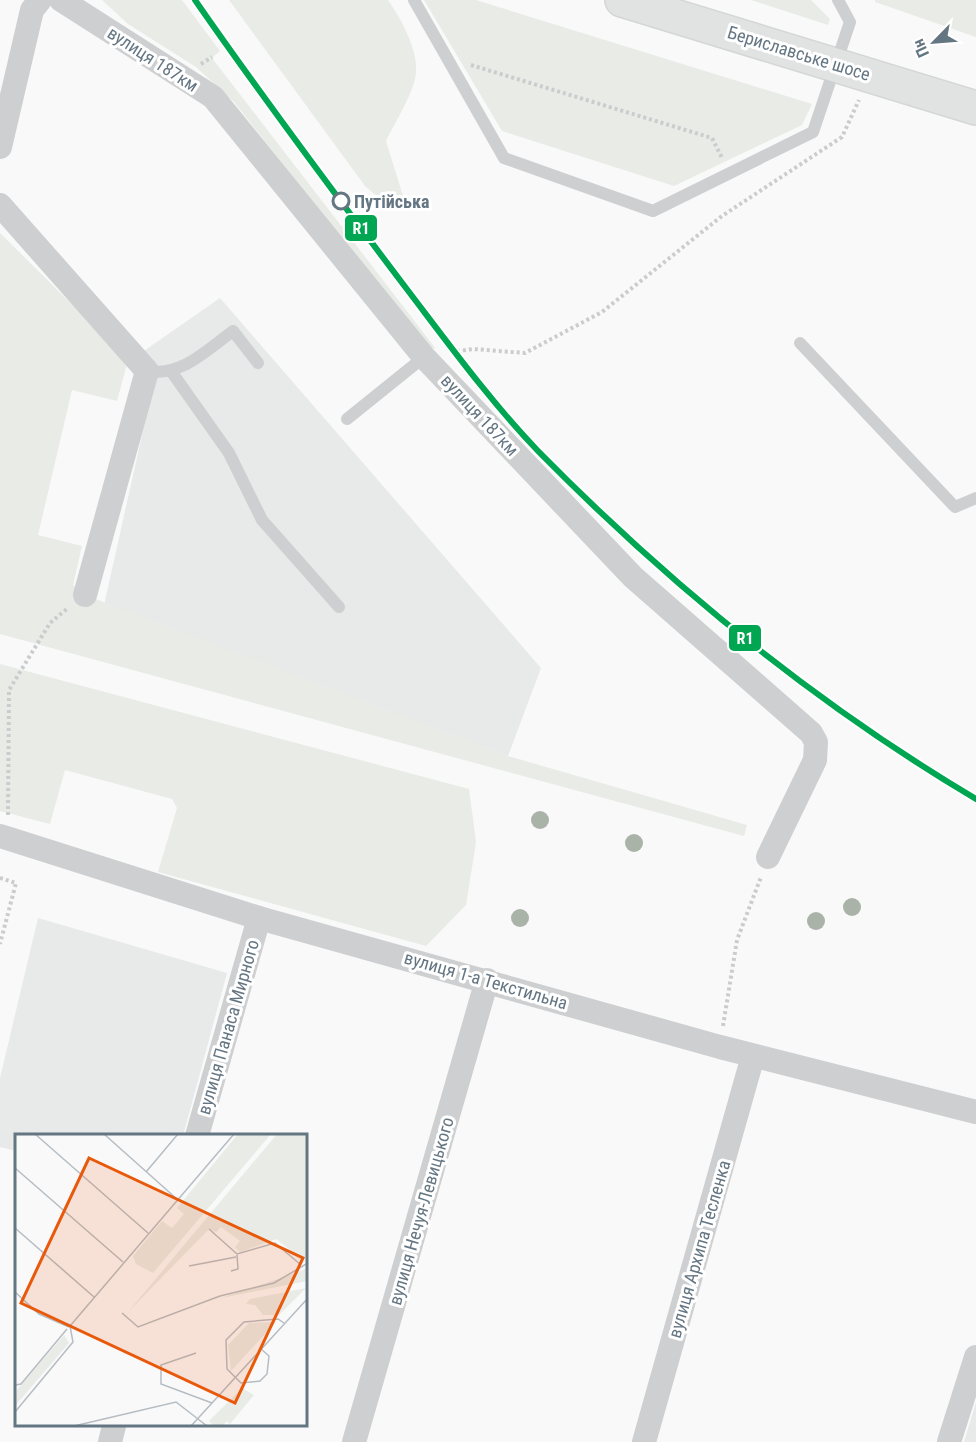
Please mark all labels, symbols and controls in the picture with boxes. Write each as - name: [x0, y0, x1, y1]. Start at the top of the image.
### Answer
- north arrow: [904, 12, 964, 72]
- street label: Бериславське шосе: [725, 21, 873, 85]
- street label: вулиця 187км: [104, 22, 202, 96]
- text: Пн: [908, 36, 933, 60]
- place label: Путійська: [354, 191, 430, 212]
- marker: Путійська: [332, 192, 350, 210]
- line badge: R1: [344, 214, 378, 242]
- text: R1: [353, 219, 369, 238]
- street label: вулиця 187км: [437, 370, 523, 460]
- line badge: R1: [728, 624, 762, 652]
- text: R1: [737, 629, 753, 648]
- street label: вулиця Панаса Мирного: [193, 937, 263, 1117]
- street label: вулиця 1-а Текстильна: [402, 947, 570, 1013]
- street label: вулиця Нечуя-Левицького: [384, 1115, 458, 1307]
- inset map: [15, 1134, 308, 1427]
- street label: вулиця Архипа Тесленка: [664, 1158, 734, 1340]

